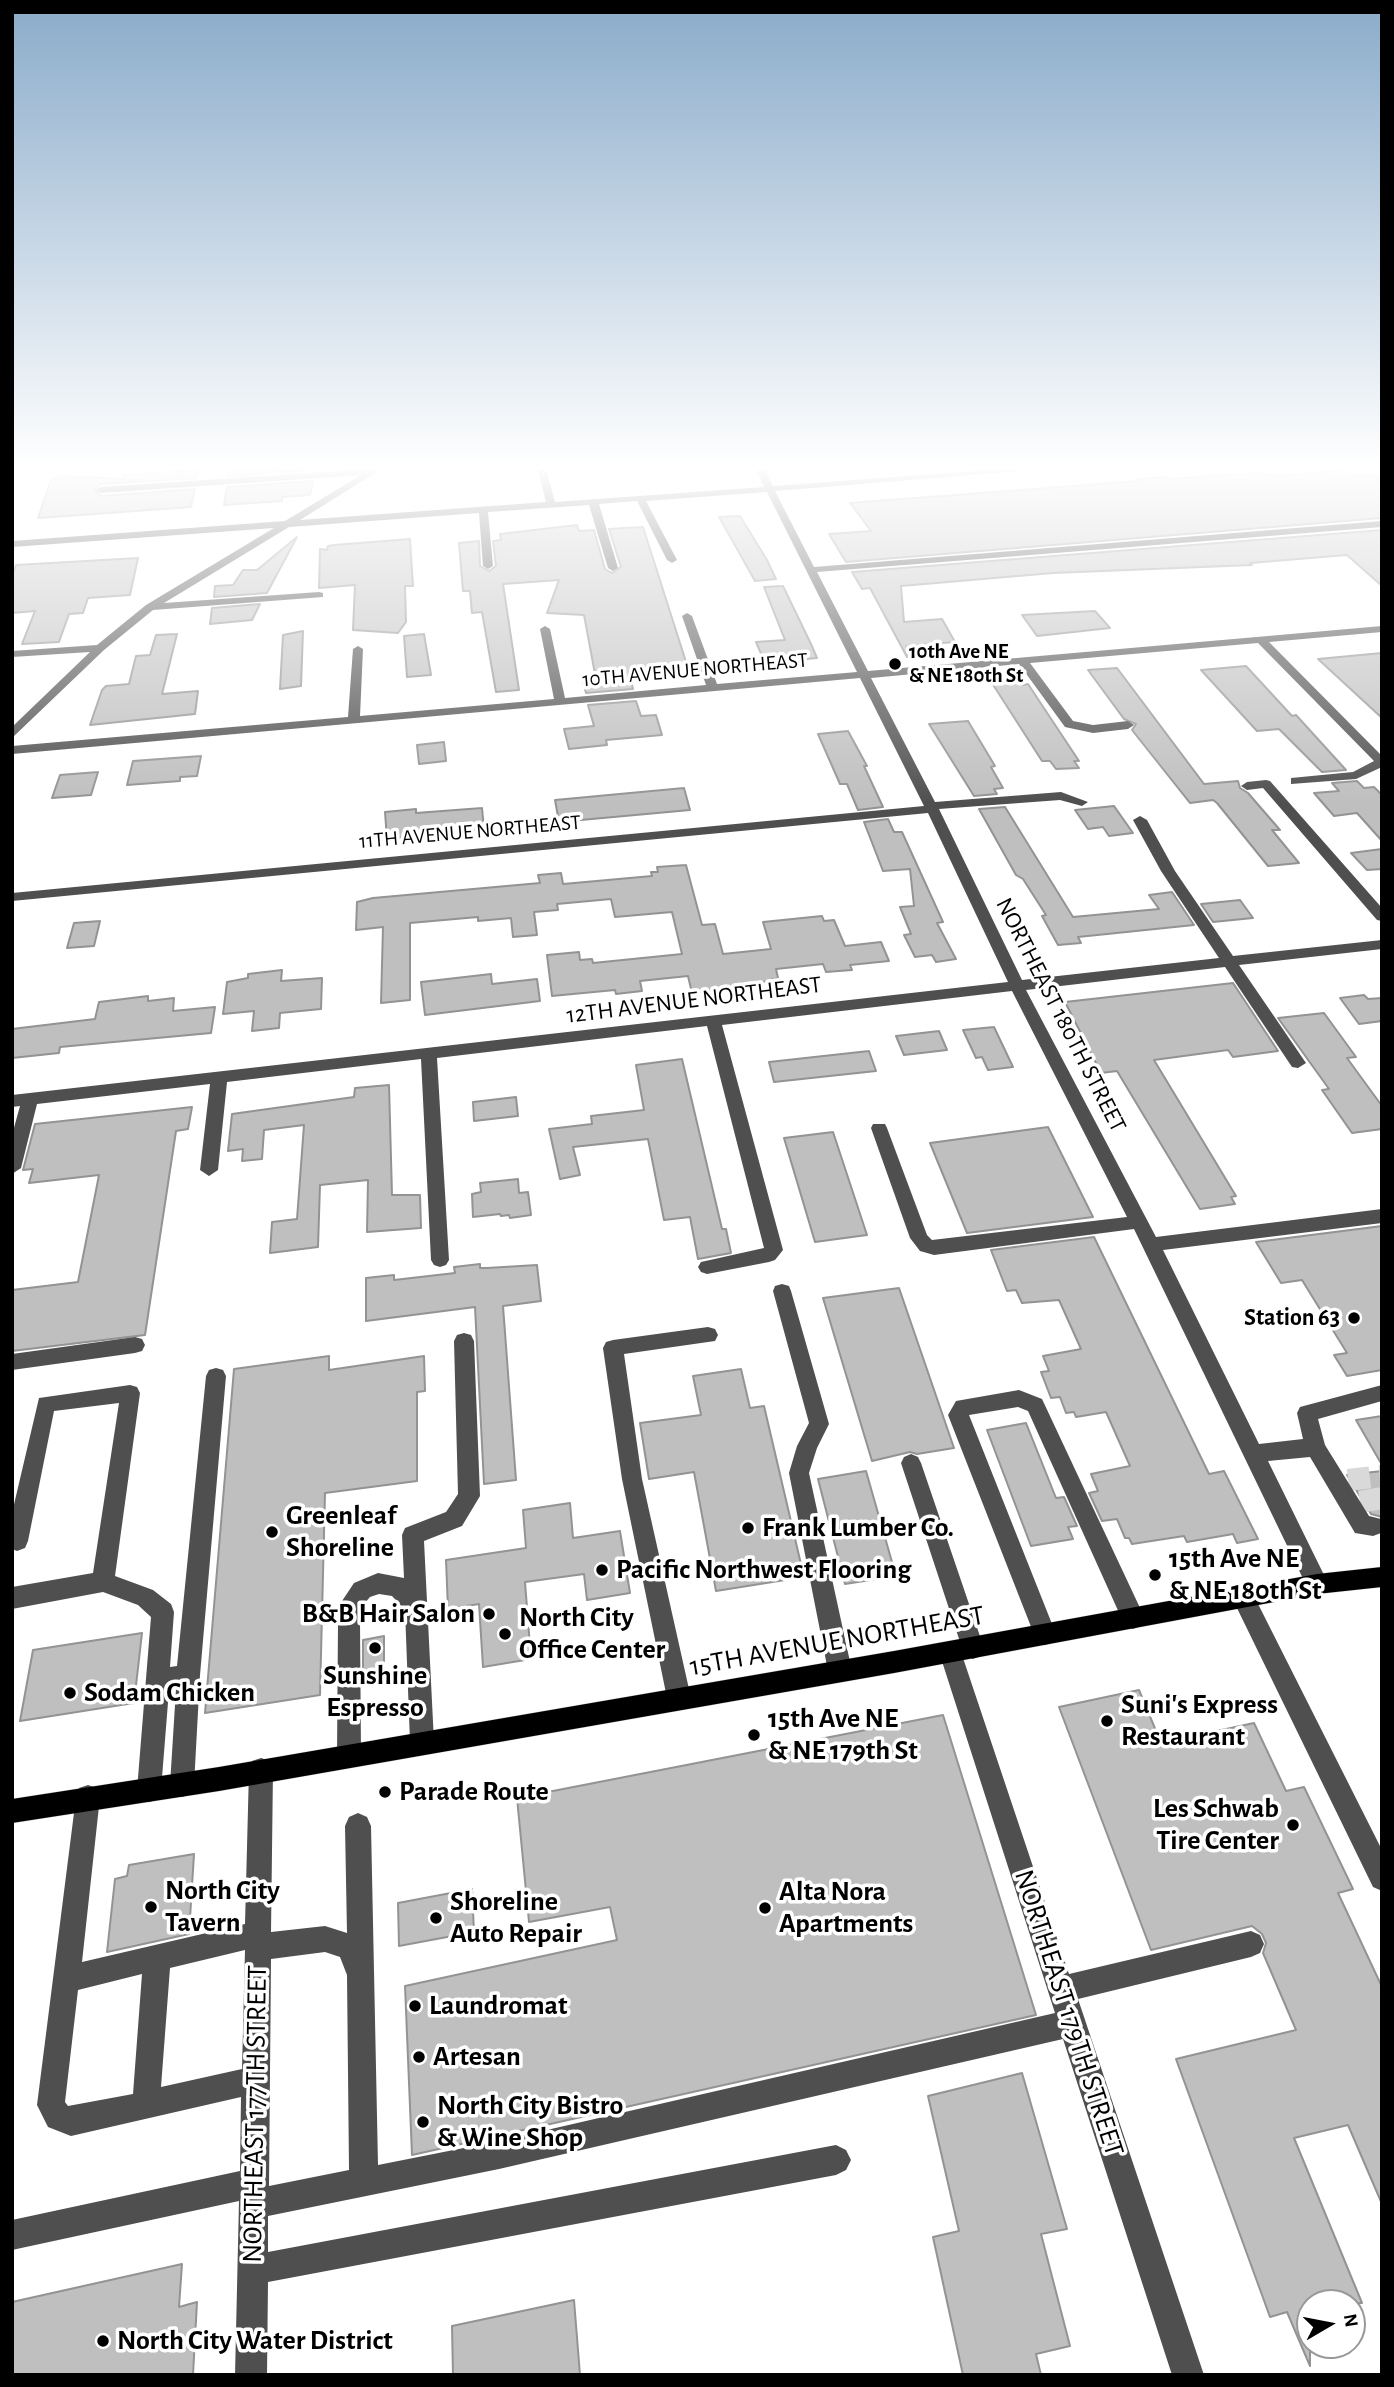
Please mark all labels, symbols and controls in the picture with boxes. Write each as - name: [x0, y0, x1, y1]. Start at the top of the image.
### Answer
- place label: 10th Ave NE & NE 180th St: [909, 639, 1023, 689]
- street label: 10TH AVENUE NORTHEAST: [581, 648, 809, 692]
- marker: 10th Ave NE & NE 180th St: [887, 656, 903, 672]
- street label: 11TH AVENUE NORTHEAST: [358, 810, 582, 854]
- street label: NORTHEAST 180TH STREET: [989, 893, 1133, 1137]
- street label: 12TH AVENUE NORTHEAST: [565, 970, 823, 1030]
- place label: Station 63: [1244, 1304, 1340, 1332]
- marker: Station 63: [1346, 1310, 1362, 1326]
- place label: Greenleaf Shoreline: [286, 1499, 396, 1565]
- place label: Frank Lumber Co.: [762, 1511, 954, 1545]
- marker: Frank Lumber Co.: [740, 1520, 756, 1536]
- marker: Greenleaf Shoreline: [264, 1524, 280, 1540]
- place label: 15th Ave NE & NE 180th St: [1169, 1542, 1322, 1608]
- place label: Pacific Northwest Flooring: [616, 1553, 911, 1587]
- marker: Pacific Northwest Flooring: [594, 1562, 610, 1578]
- marker: 15th Ave NE & NE 180th St: [1147, 1567, 1163, 1583]
- place label: B&B Hair Salon: [302, 1597, 475, 1631]
- street label: 15TH AVENUE NORTHEAST: [687, 1599, 987, 1683]
- place label: North City Office Center: [519, 1601, 665, 1667]
- marker: B&B Hair Salon: [481, 1606, 497, 1622]
- marker: North City Office Center: [497, 1626, 513, 1642]
- marker: Sunshine Espresso: [367, 1640, 383, 1656]
- place label: Sunshine Espresso: [323, 1659, 427, 1725]
- place label: Sodam Chicken: [84, 1676, 255, 1710]
- marker: Sodam Chicken: [62, 1685, 78, 1701]
- place label: Suni's Express Restaurant: [1121, 1688, 1278, 1754]
- place label: 15th Ave NE & NE 179th St: [768, 1702, 918, 1768]
- marker: Suni's Express Restaurant: [1099, 1713, 1115, 1729]
- marker: 15th Ave NE & NE 179th St: [746, 1727, 762, 1743]
- place label: Parade Route: [399, 1775, 549, 1809]
- marker: Parade Route: [377, 1784, 393, 1800]
- place label: Les Schwab Tire Center: [1153, 1792, 1279, 1858]
- marker: Les Schwab Tire Center: [1285, 1817, 1301, 1833]
- street label: NORTHEAST 179TH STREET: [1007, 1865, 1131, 2161]
- place label: North City Tavern: [165, 1874, 280, 1940]
- place label: Alta Nora Apartments: [779, 1875, 913, 1941]
- place label: Shoreline Auto Repair: [450, 1885, 582, 1951]
- marker: North City Tavern: [143, 1899, 159, 1915]
- marker: Alta Nora Apartments: [757, 1900, 773, 1916]
- marker: Shoreline Auto Repair: [428, 1910, 444, 1926]
- street label: NORTHEAST 177TH STREET: [236, 1965, 274, 2263]
- place label: Laundromat: [429, 1989, 568, 2023]
- marker: Laundromat: [407, 1998, 423, 2014]
- place label: Artesan: [433, 2040, 521, 2074]
- marker: Artesan: [411, 2049, 427, 2065]
- place label: North City Bistro & Wine Shop: [437, 2089, 623, 2155]
- marker: North City Bistro & Wine Shop: [415, 2114, 431, 2130]
- north arrow: [1296, 2289, 1366, 2359]
- text: N: [1340, 2312, 1361, 2329]
- place label: North City Water District: [117, 2324, 393, 2358]
- marker: North City Water District: [95, 2333, 111, 2349]

